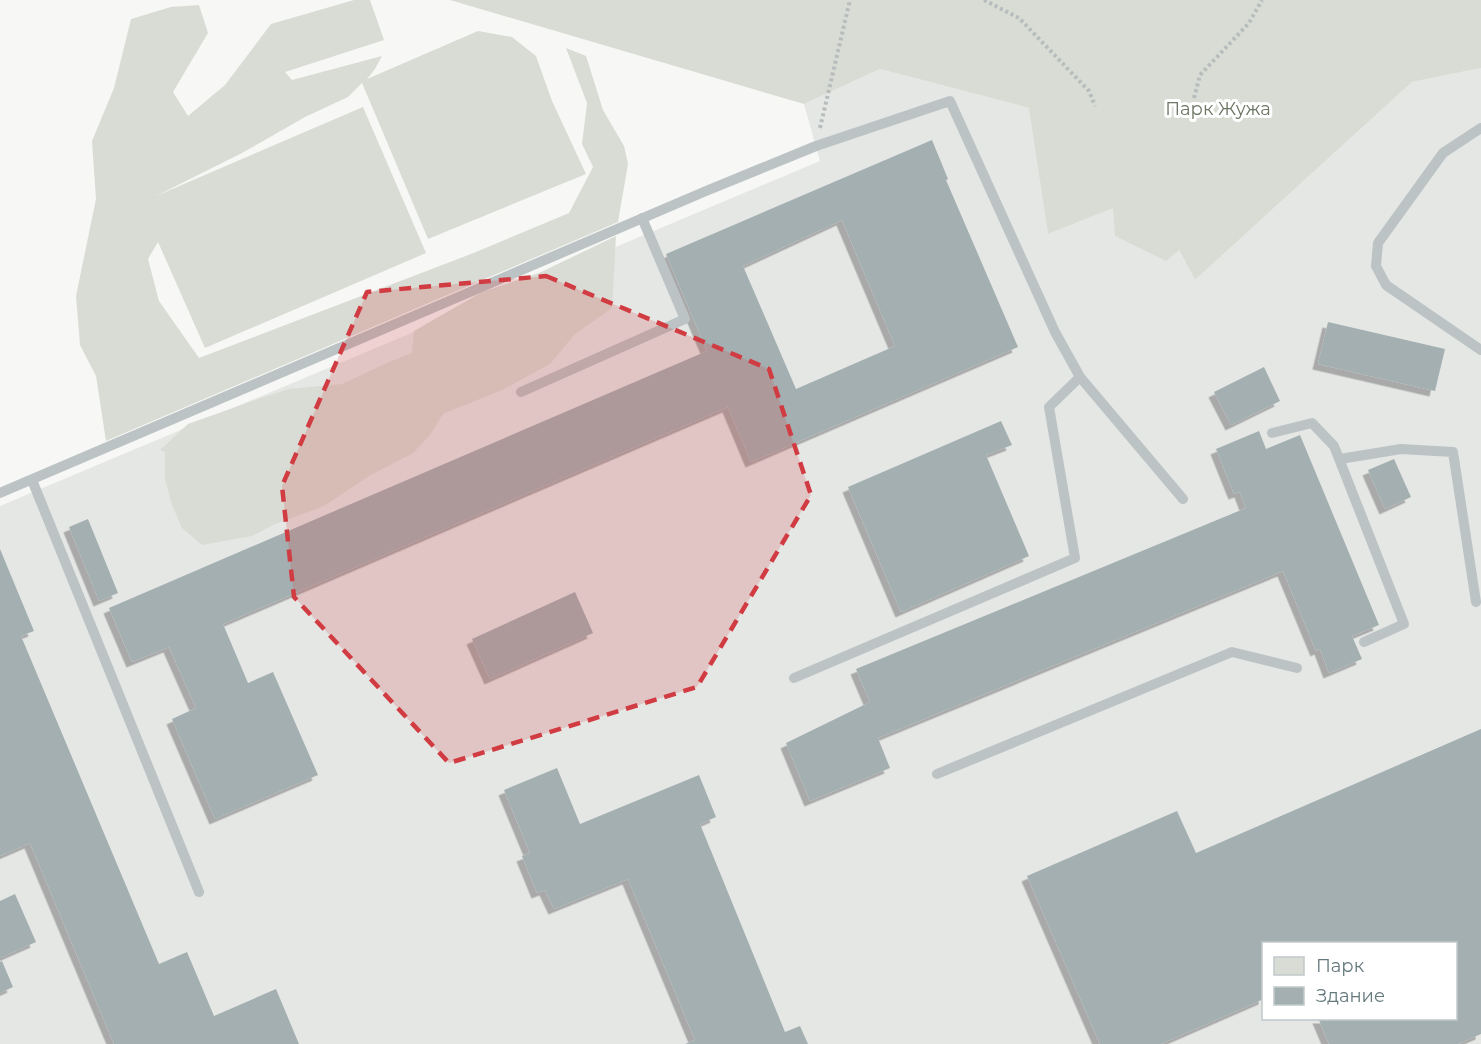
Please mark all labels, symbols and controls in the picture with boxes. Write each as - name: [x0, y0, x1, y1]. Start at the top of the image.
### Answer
- park label: Парк Жужа: [1165, 98, 1271, 120]
- legend: [1262, 942, 1457, 1020]
- text: Парк: [1316, 955, 1365, 977]
- text: Здание: [1316, 985, 1385, 1007]

